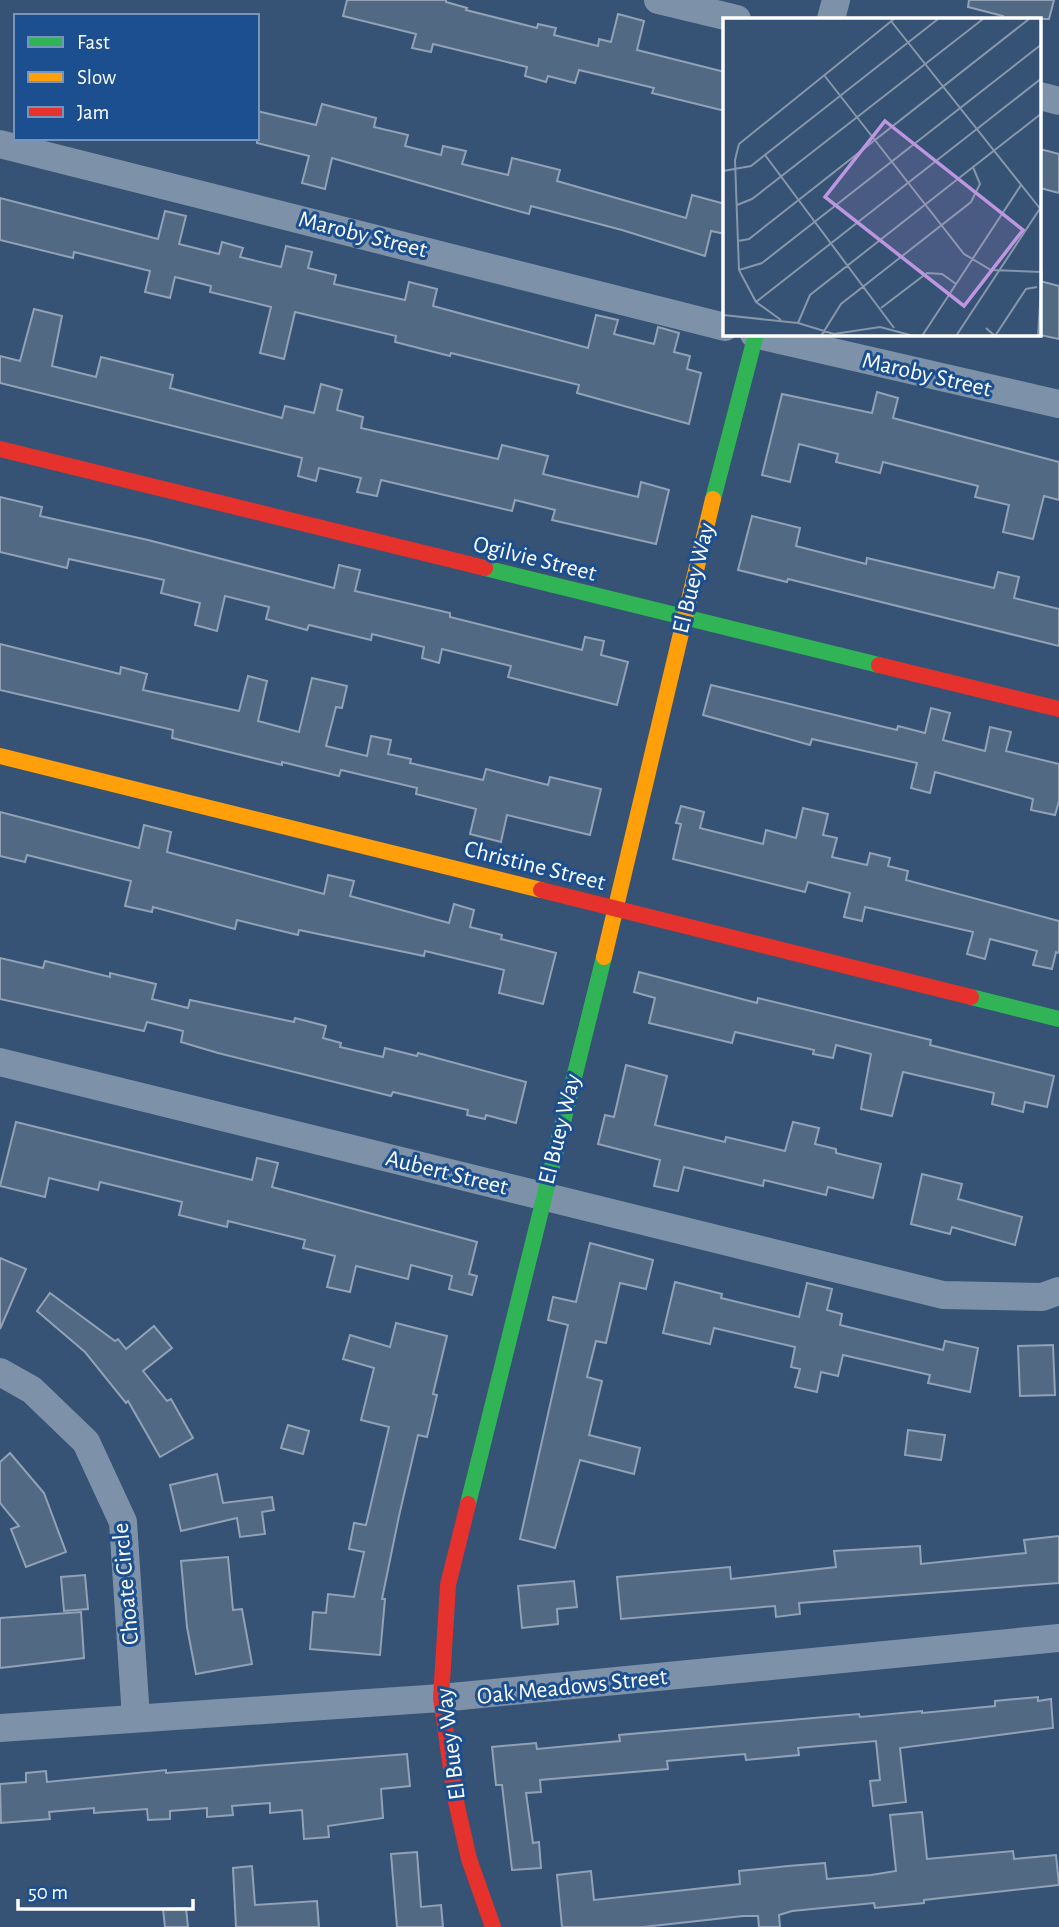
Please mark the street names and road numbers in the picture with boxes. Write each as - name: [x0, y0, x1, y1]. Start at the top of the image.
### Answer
- street label: Maroby Street: [296, 207, 430, 263]
- street label: Maroby Street: [860, 348, 994, 402]
- street label: El Buey Way: [669, 521, 719, 636]
- street label: Ogilvie Street: [471, 532, 599, 586]
- street label: Christine Street: [462, 837, 608, 895]
- street label: El Buey Way: [535, 1072, 585, 1187]
- street label: Aubert Street: [383, 1146, 511, 1200]
- street label: Choate Circle: [109, 1522, 143, 1646]
- street label: Oak Meadows Street: [476, 1665, 669, 1709]
- street label: El Buey Way: [432, 1686, 470, 1801]

